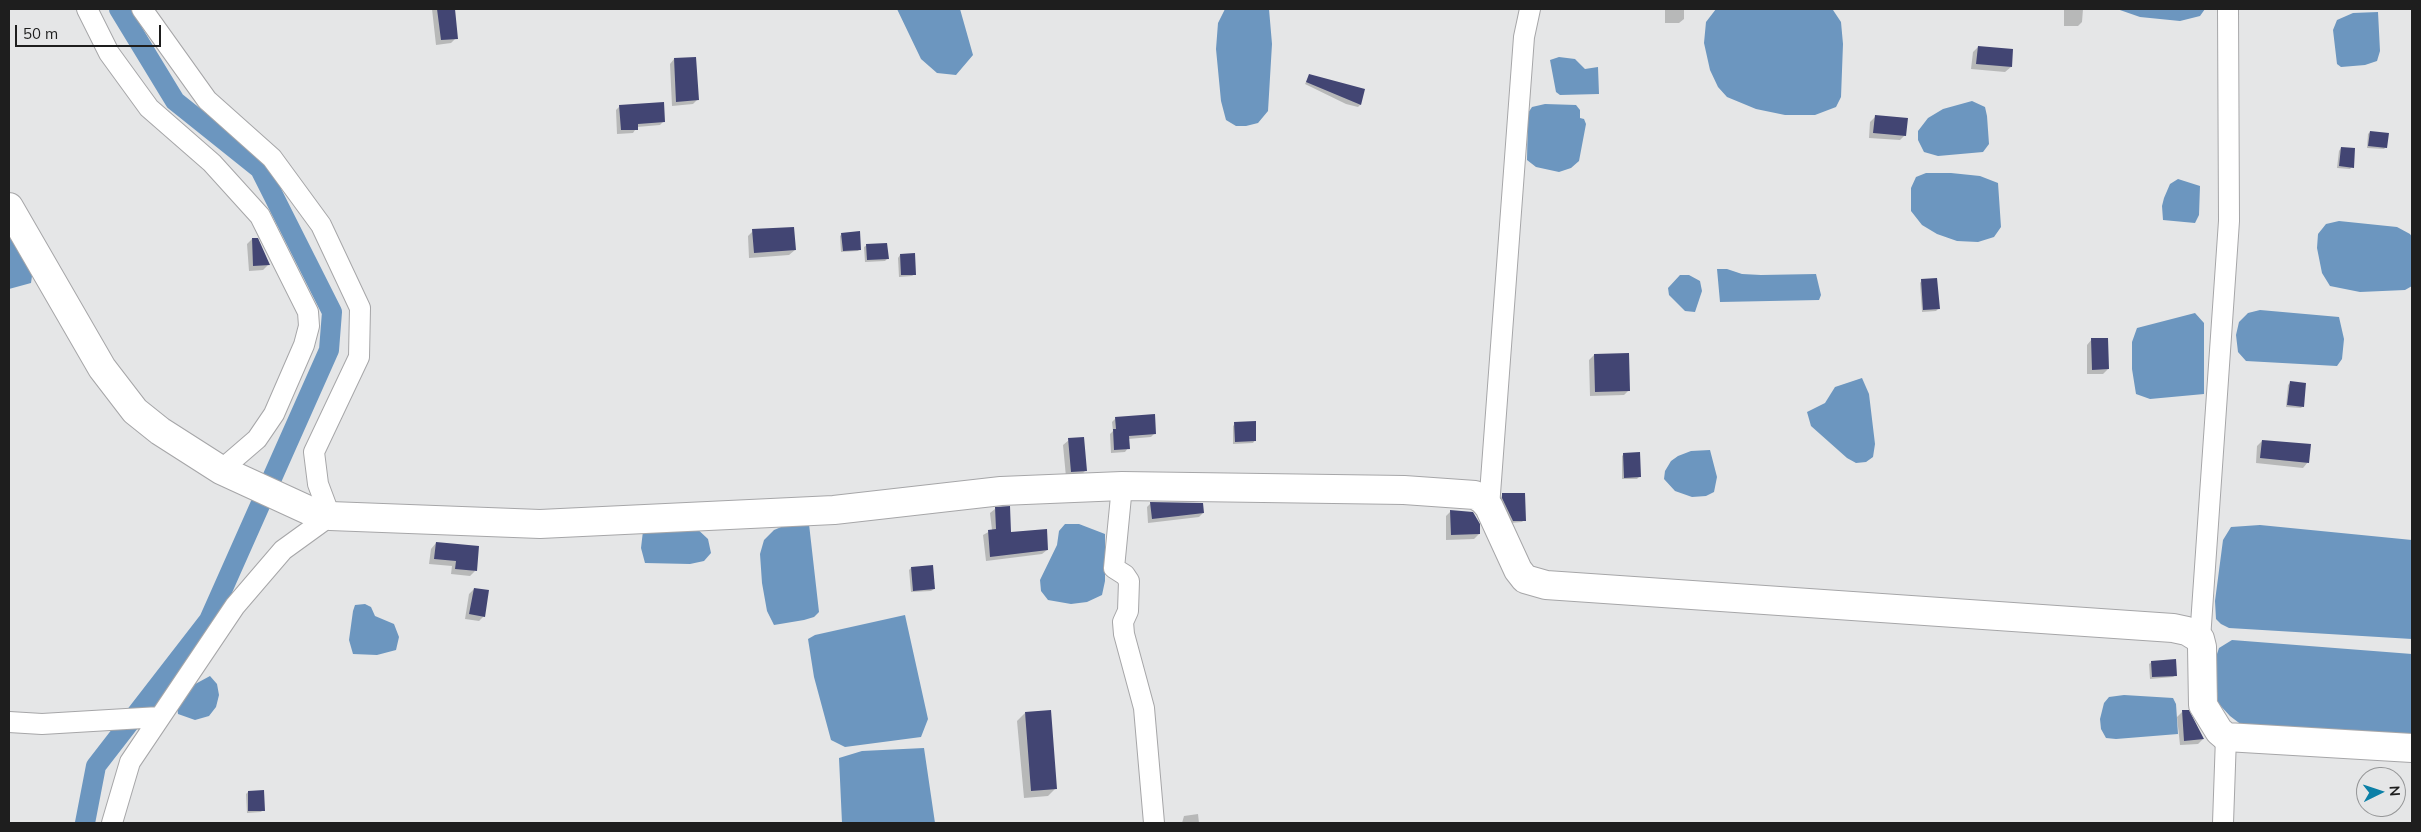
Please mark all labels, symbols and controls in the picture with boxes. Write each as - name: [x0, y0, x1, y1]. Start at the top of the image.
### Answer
- scale bar: [18, 15, 164, 47]
- text: 50 m: [23, 24, 58, 43]
- north arrow: [2356, 767, 2406, 817]
- text: N: [2386, 785, 2404, 797]

